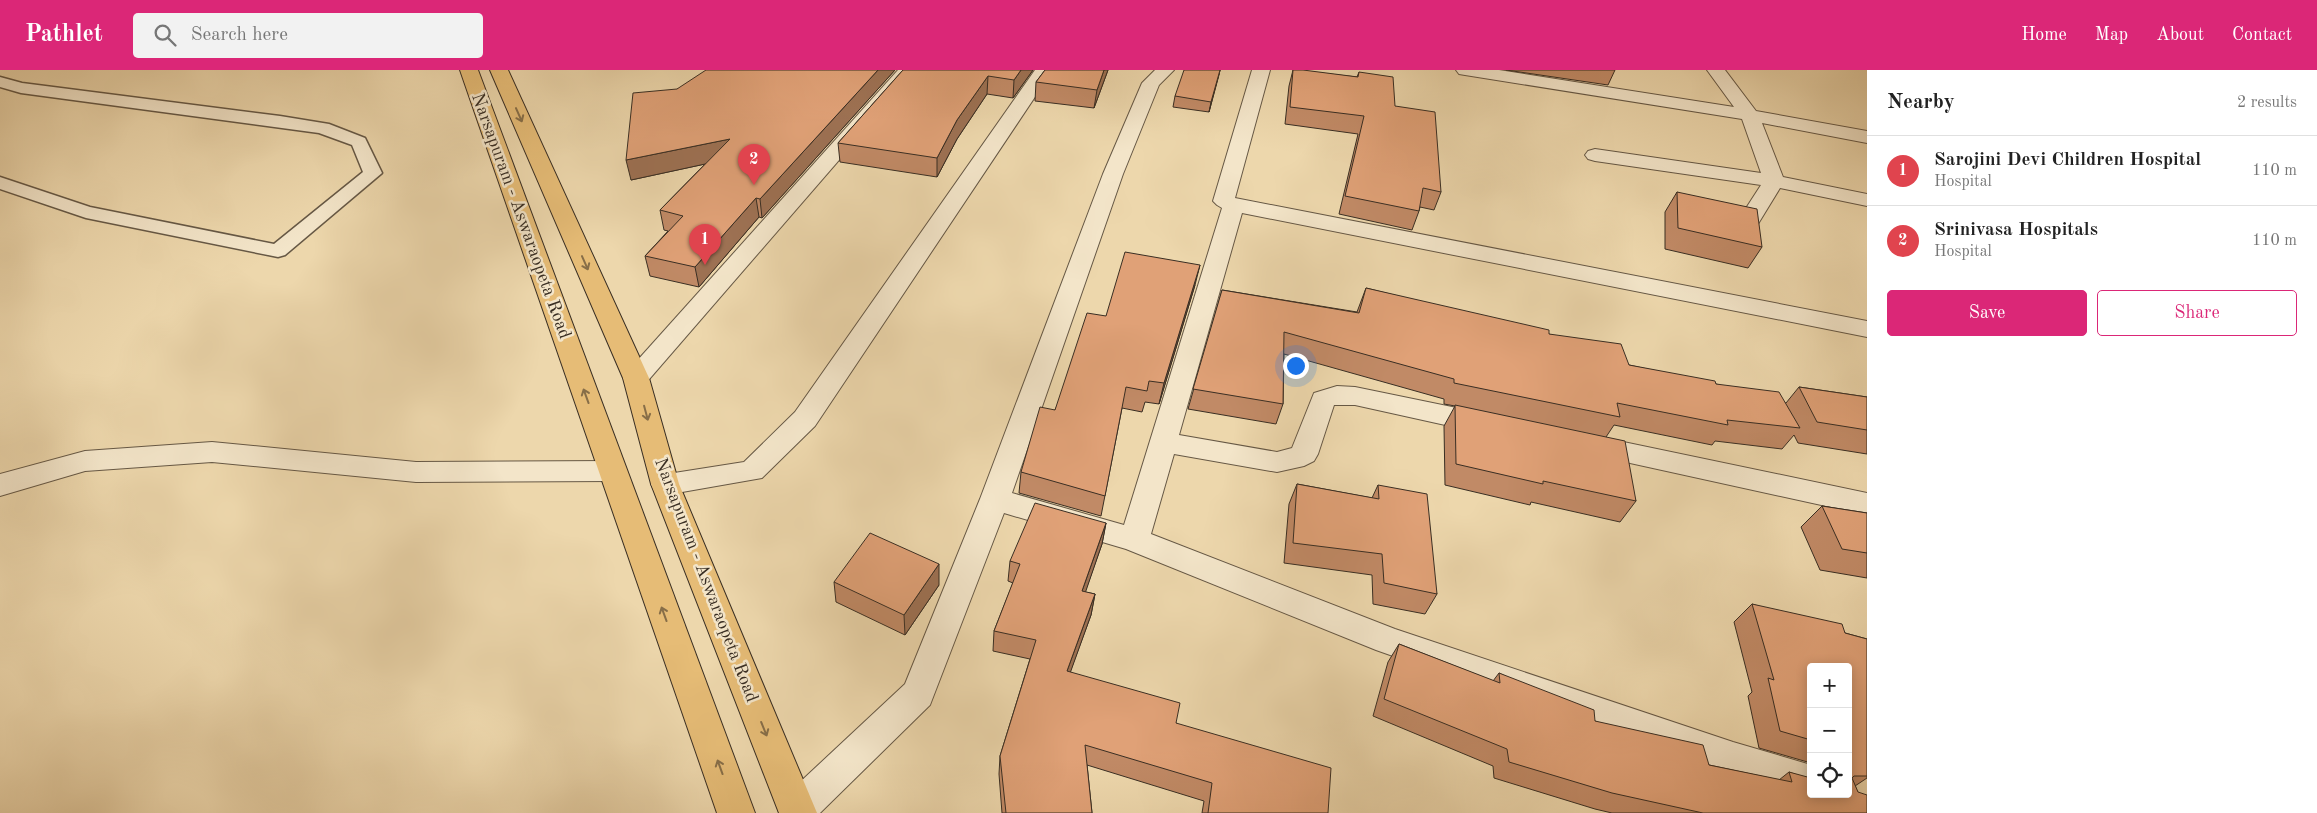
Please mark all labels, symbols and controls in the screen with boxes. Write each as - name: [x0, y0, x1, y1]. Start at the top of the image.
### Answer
- search box: [133, 13, 483, 58]
- icon: search: [151, 21, 179, 49]
- text: Pathlet: [25, 23, 103, 47]
- text: Search here: [191, 26, 288, 45]
- text: Home: [2021, 26, 2067, 44]
- text: Map: [2095, 26, 2128, 44]
- text: About: [2156, 26, 2204, 44]
- text: Contact: [2232, 26, 2292, 44]
- street label: Narsapuram - Aswaraopeta Road: [468, 91, 574, 341]
- text: Nearby: [1887, 92, 1955, 113]
- text: 2 results: [2237, 95, 2297, 111]
- one-way arrow: [515, 107, 524, 122]
- pin: 2: [738, 144, 770, 185]
- text: Sarojini Devi Children Hospital: [1934, 151, 2201, 170]
- text: 1: [1898, 163, 1908, 179]
- text: 110 m: [2252, 163, 2297, 179]
- text: Hospital: [1934, 174, 1992, 190]
- text: Srinivasa Hospitals: [1934, 221, 2098, 240]
- pin: 1: [689, 224, 721, 265]
- text: 2: [1898, 233, 1908, 249]
- text: 110 m: [2252, 233, 2297, 249]
- text: Hospital: [1934, 244, 1992, 260]
- one-way arrow: [581, 255, 591, 270]
- button: Save: [1887, 290, 2087, 336]
- button: Share: [2097, 290, 2297, 336]
- your location: [1283, 353, 1309, 379]
- one-way arrow: [581, 388, 590, 404]
- one-way arrow: [642, 405, 651, 421]
- street label: Narsapuram - Aswaraopeta Road: [651, 455, 761, 705]
- one-way arrow: [659, 607, 669, 623]
- map controls: [1807, 663, 1852, 798]
- button: +: [1807, 663, 1852, 708]
- button: −: [1807, 708, 1852, 753]
- one-way arrow: [760, 721, 769, 736]
- button: locate: [1807, 753, 1852, 798]
- one-way arrow: [715, 760, 724, 775]

